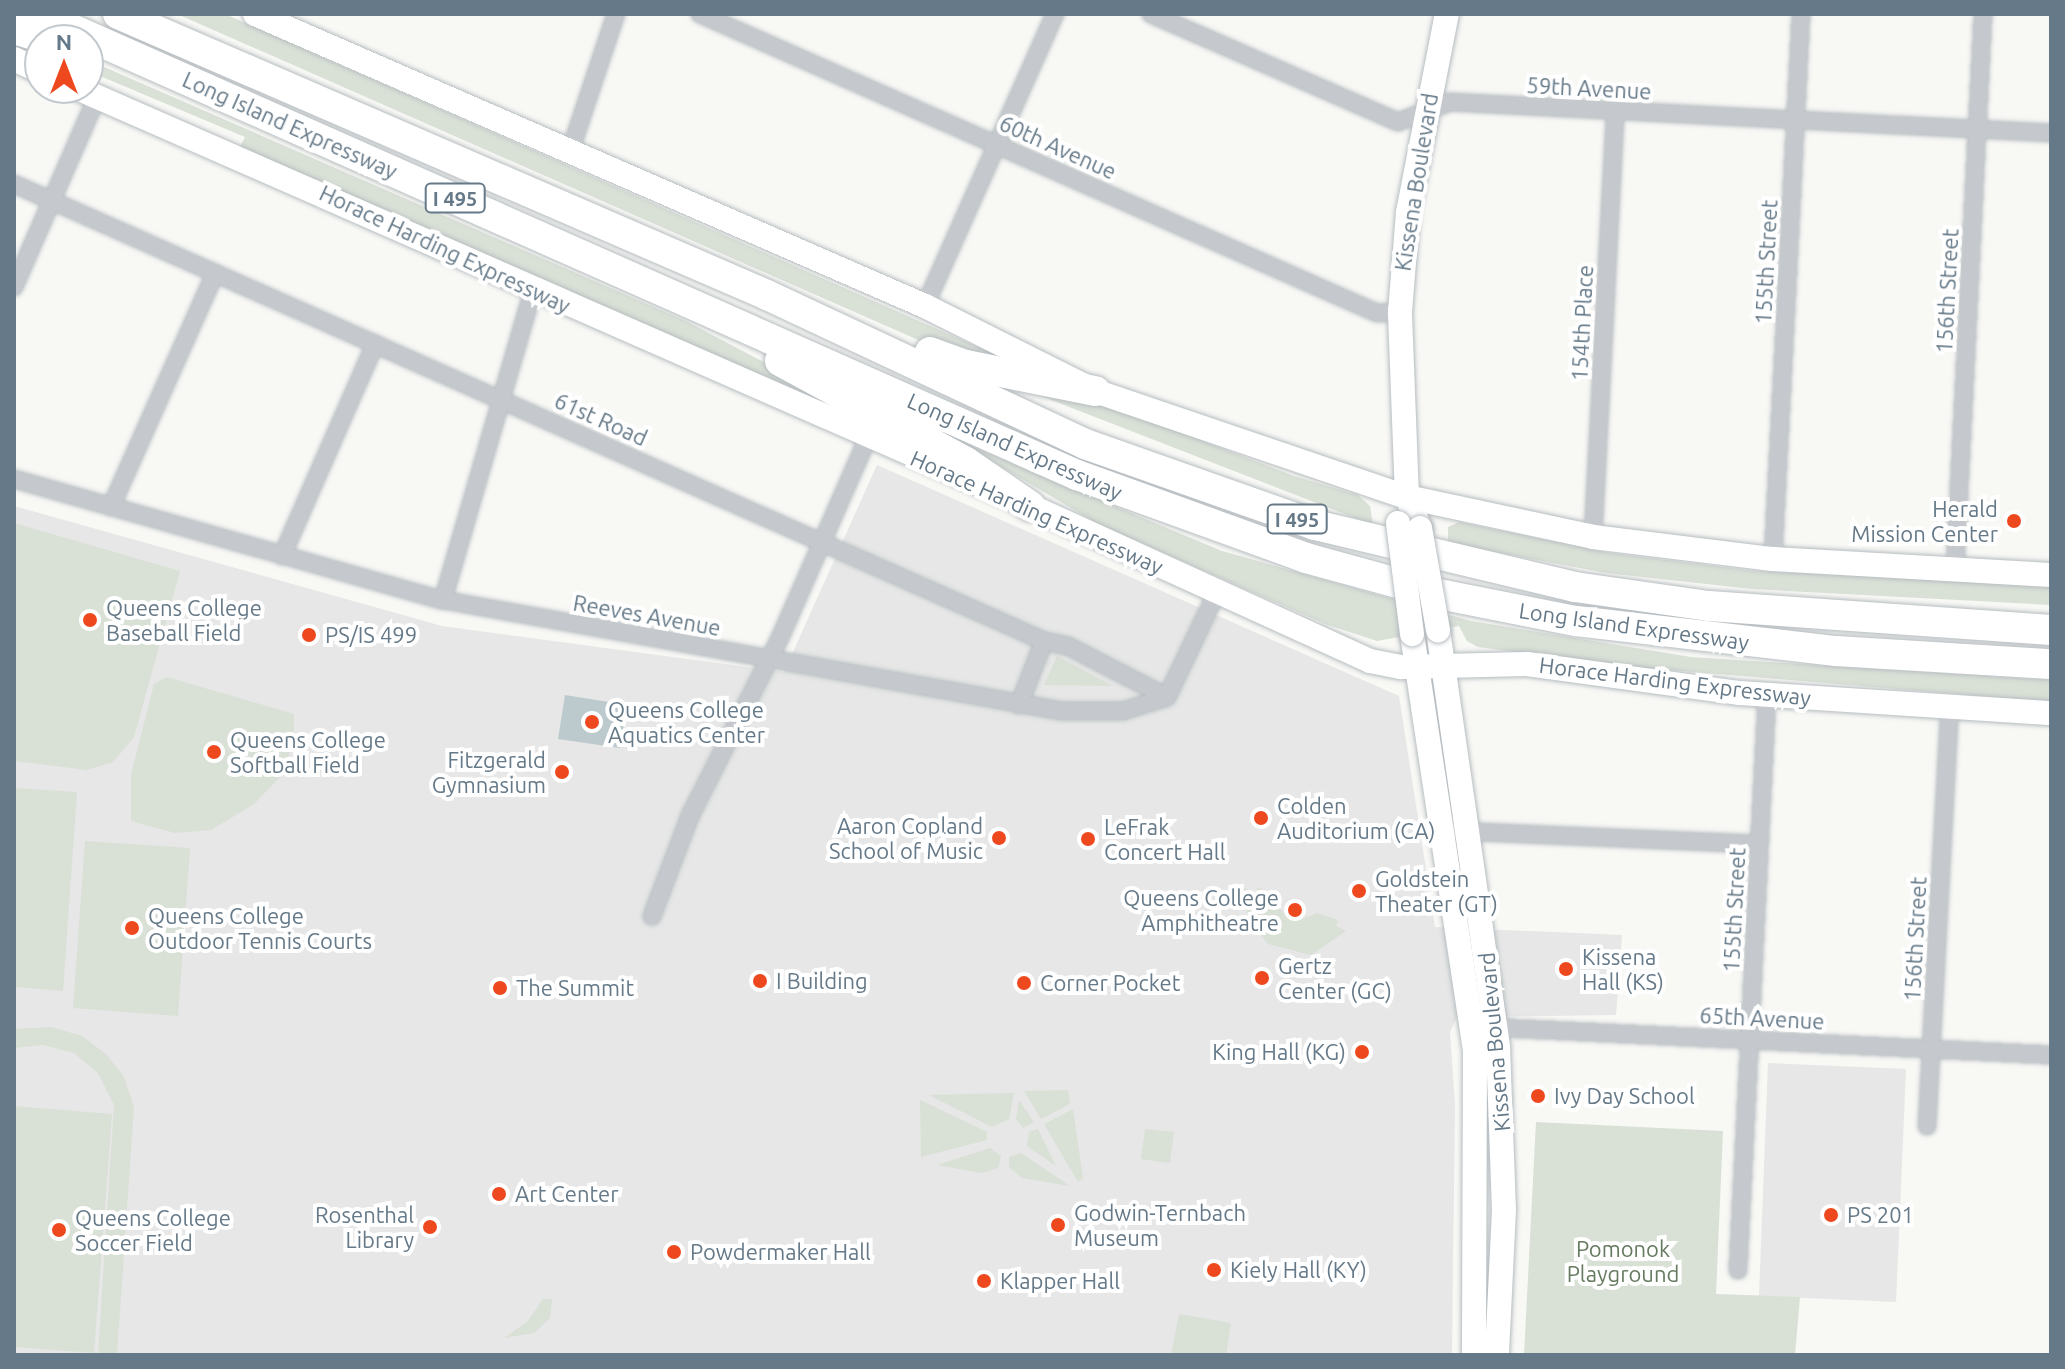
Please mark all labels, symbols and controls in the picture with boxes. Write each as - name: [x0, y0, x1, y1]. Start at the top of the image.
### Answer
- north arrow: [24, 24, 104, 104]
- text: N: [56, 29, 72, 54]
- street label: Long Island Expressway: [179, 66, 401, 184]
- street label: 59th Avenue: [1526, 72, 1652, 104]
- street label: Kissena Boulevard: [1389, 91, 1443, 273]
- street label: 60th Avenue: [995, 109, 1121, 185]
- street label: Horace Harding Expressway: [315, 179, 575, 319]
- road number: I 495: [423, 182, 487, 214]
- street label: 155th Street: [1750, 199, 1782, 325]
- street label: 156th Street: [1931, 228, 1963, 354]
- street label: 154th Place: [1566, 264, 1598, 382]
- street label: 61st Road: [551, 387, 651, 451]
- street label: Long Island Expressway: [904, 387, 1126, 505]
- street label: Horace Harding Expressway: [907, 444, 1167, 580]
- place label: Herald Mission Center: [1851, 495, 1998, 546]
- road number: I 495: [1265, 503, 1329, 535]
- marker: Herald Mission Center: [2005, 512, 2023, 530]
- street label: Reeves Avenue: [571, 589, 723, 641]
- place label: Queens College Baseball Field: [106, 594, 262, 646]
- street label: Long Island Expressway: [1517, 597, 1751, 655]
- marker: Queens College Baseball Field: [81, 611, 99, 629]
- place label: PS/IS 499: [325, 622, 417, 648]
- marker: PS/IS 499: [300, 626, 318, 644]
- street label: Horace Harding Expressway: [1538, 651, 1812, 711]
- place label: Queens College Aquatics Center: [608, 696, 765, 748]
- marker: Queens College Aquatics Center: [583, 713, 601, 731]
- place label: Queens College Softball Field: [230, 726, 386, 778]
- marker: Queens College Softball Field: [205, 743, 223, 761]
- place label: Fitzgerald Gymnasium: [432, 746, 546, 798]
- marker: Fitzgerald Gymnasium: [553, 763, 571, 781]
- place label: Colden Auditorium (CA): [1277, 792, 1436, 844]
- marker: Colden Auditorium (CA): [1252, 809, 1270, 827]
- place label: Aaron Copland School of Music: [829, 812, 983, 864]
- place label: LeFrak Concert Hall: [1104, 813, 1225, 864]
- marker: Aaron Copland School of Music: [990, 829, 1008, 847]
- marker: LeFrak Concert Hall: [1079, 830, 1097, 848]
- street label: 155th Street: [1718, 847, 1750, 973]
- place label: Goldstein Theater (GT): [1375, 865, 1498, 916]
- street label: 156th Street: [1899, 876, 1931, 1002]
- marker: Goldstein Theater (GT): [1350, 882, 1368, 900]
- place label: Queens College Amphitheatre: [1123, 884, 1279, 936]
- marker: Queens College Amphitheatre: [1286, 901, 1304, 919]
- place label: Queens College Outdoor Tennis Courts: [148, 902, 372, 954]
- marker: Queens College Outdoor Tennis Courts: [123, 919, 141, 937]
- place label: Kissena Hall (KS): [1582, 943, 1664, 994]
- street label: Kissena Boulevard: [1473, 951, 1515, 1133]
- place label: Gertz Center (GC): [1278, 952, 1392, 1004]
- marker: Kissena Hall (KS): [1557, 960, 1575, 978]
- place label: I Building: [776, 968, 868, 994]
- marker: Gertz Center (GC): [1253, 969, 1271, 987]
- place label: Corner Pocket: [1040, 970, 1180, 996]
- marker: I Building: [751, 972, 769, 990]
- marker: Corner Pocket: [1015, 974, 1033, 992]
- place label: The Summit: [516, 975, 634, 1001]
- marker: The Summit: [491, 979, 509, 997]
- street label: 65th Avenue: [1699, 1002, 1825, 1034]
- place label: King Hall (KG): [1212, 1039, 1346, 1065]
- marker: King Hall (KG): [1353, 1043, 1371, 1061]
- place label: Ivy Day School: [1554, 1083, 1695, 1109]
- marker: Ivy Day School: [1529, 1087, 1547, 1105]
- place label: Art Center: [515, 1181, 619, 1207]
- marker: Art Center: [490, 1185, 508, 1203]
- place label: Godwin-Ternbach Museum: [1074, 1199, 1246, 1250]
- place label: Rosenthal Library: [315, 1201, 414, 1252]
- place label: PS 201: [1847, 1202, 1914, 1228]
- place label: Queens College Soccer Field: [75, 1204, 231, 1256]
- marker: PS 201: [1822, 1206, 1840, 1224]
- marker: Godwin-Ternbach Museum: [1049, 1216, 1067, 1234]
- marker: Rosenthal Library: [421, 1218, 439, 1236]
- marker: Queens College Soccer Field: [50, 1221, 68, 1239]
- park label: Pomonok Playground: [1567, 1235, 1679, 1286]
- place label: Powdermaker Hall: [690, 1239, 871, 1265]
- marker: Powdermaker Hall: [665, 1243, 683, 1261]
- place label: Kiely Hall (KY): [1230, 1257, 1367, 1283]
- marker: Kiely Hall (KY): [1205, 1261, 1223, 1279]
- place label: Klapper Hall: [1000, 1268, 1120, 1294]
- marker: Klapper Hall: [975, 1272, 993, 1290]

